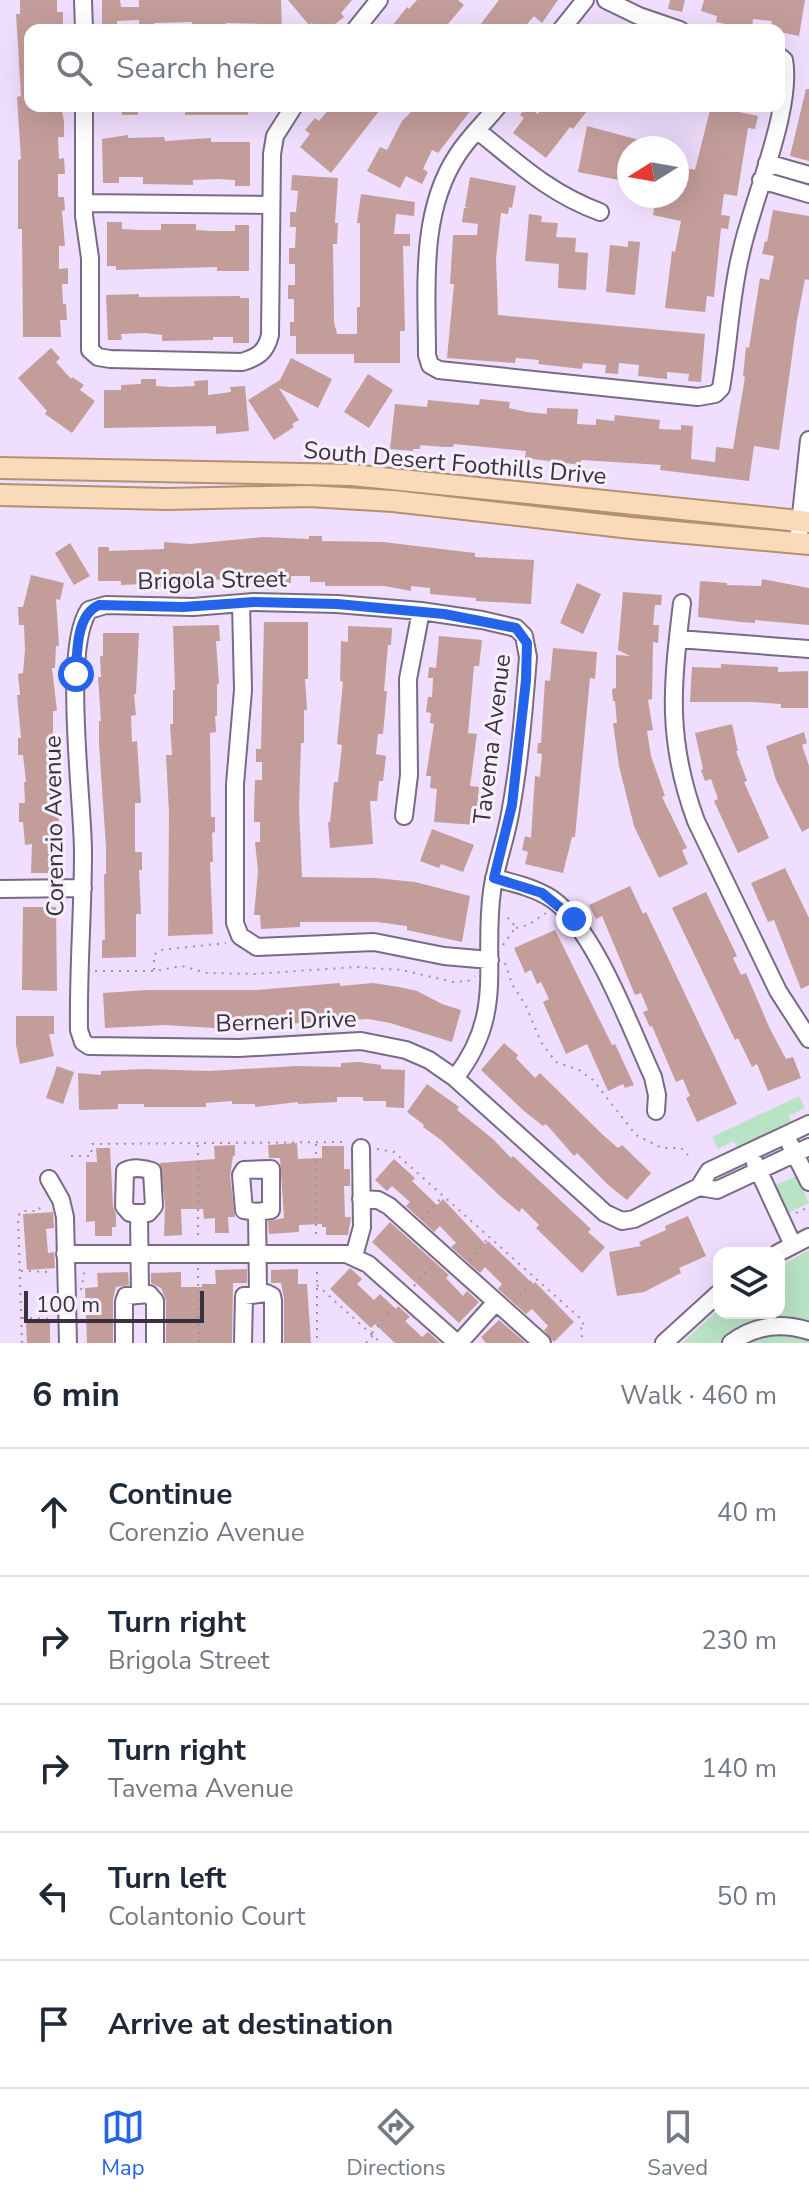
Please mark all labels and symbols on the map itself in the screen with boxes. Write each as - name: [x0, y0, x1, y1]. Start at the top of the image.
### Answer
- north arrow: [617, 136, 689, 208]
- street label: South Desert Foothills Drive: [302, 434, 608, 492]
- street label: Brigola Street: [137, 563, 287, 597]
- street label: Tavema Avenue: [466, 652, 518, 826]
- route start: [58, 656, 94, 692]
- street label: Corenzio Avenue: [36, 735, 72, 917]
- route end: [556, 901, 592, 937]
- street label: Berneri Drive: [215, 1003, 357, 1039]
- scale bar: [24, 1287, 204, 1323]

